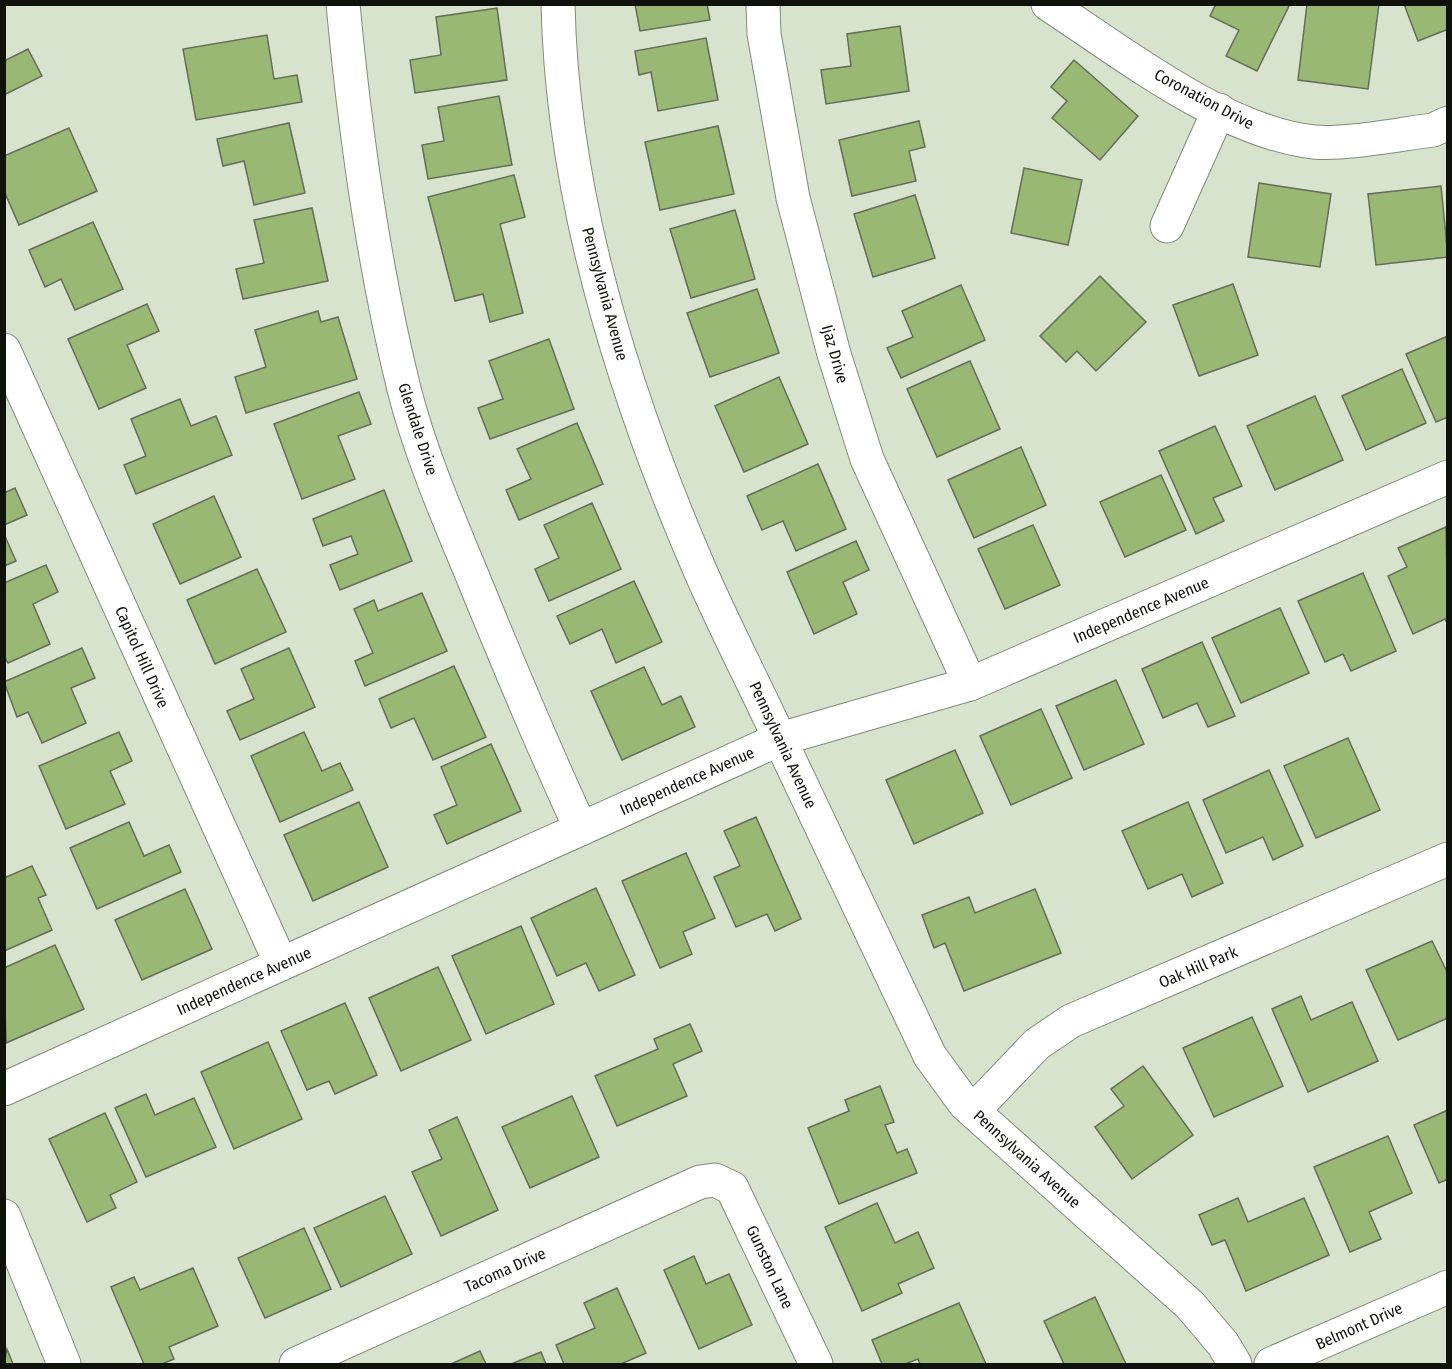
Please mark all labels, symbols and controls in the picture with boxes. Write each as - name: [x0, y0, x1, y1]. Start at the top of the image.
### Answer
- street label: Coronation Drive: [1151, 65, 1257, 133]
- street label: Pennsylvania Avenue: [578, 225, 632, 363]
- street label: Ijaz Drive: [818, 323, 852, 386]
- street label: Glendale Drive: [394, 381, 442, 477]
- street label: Independence Avenue: [1070, 573, 1212, 647]
- street label: Capitol Hill Drive: [111, 603, 173, 711]
- street label: Pennsylvania Avenue: [745, 679, 821, 811]
- street label: Independence Avenue: [617, 743, 757, 819]
- street label: Oak Hill Park: [1156, 942, 1241, 992]
- street label: Independence Avenue: [174, 943, 314, 1019]
- street label: Pennsylvania Avenue: [970, 1106, 1084, 1212]
- street label: Gunston Lane: [742, 1222, 798, 1312]
- street label: Tacoma Drive: [461, 1244, 549, 1296]
- street label: Belmont Drive: [1313, 1298, 1405, 1354]

